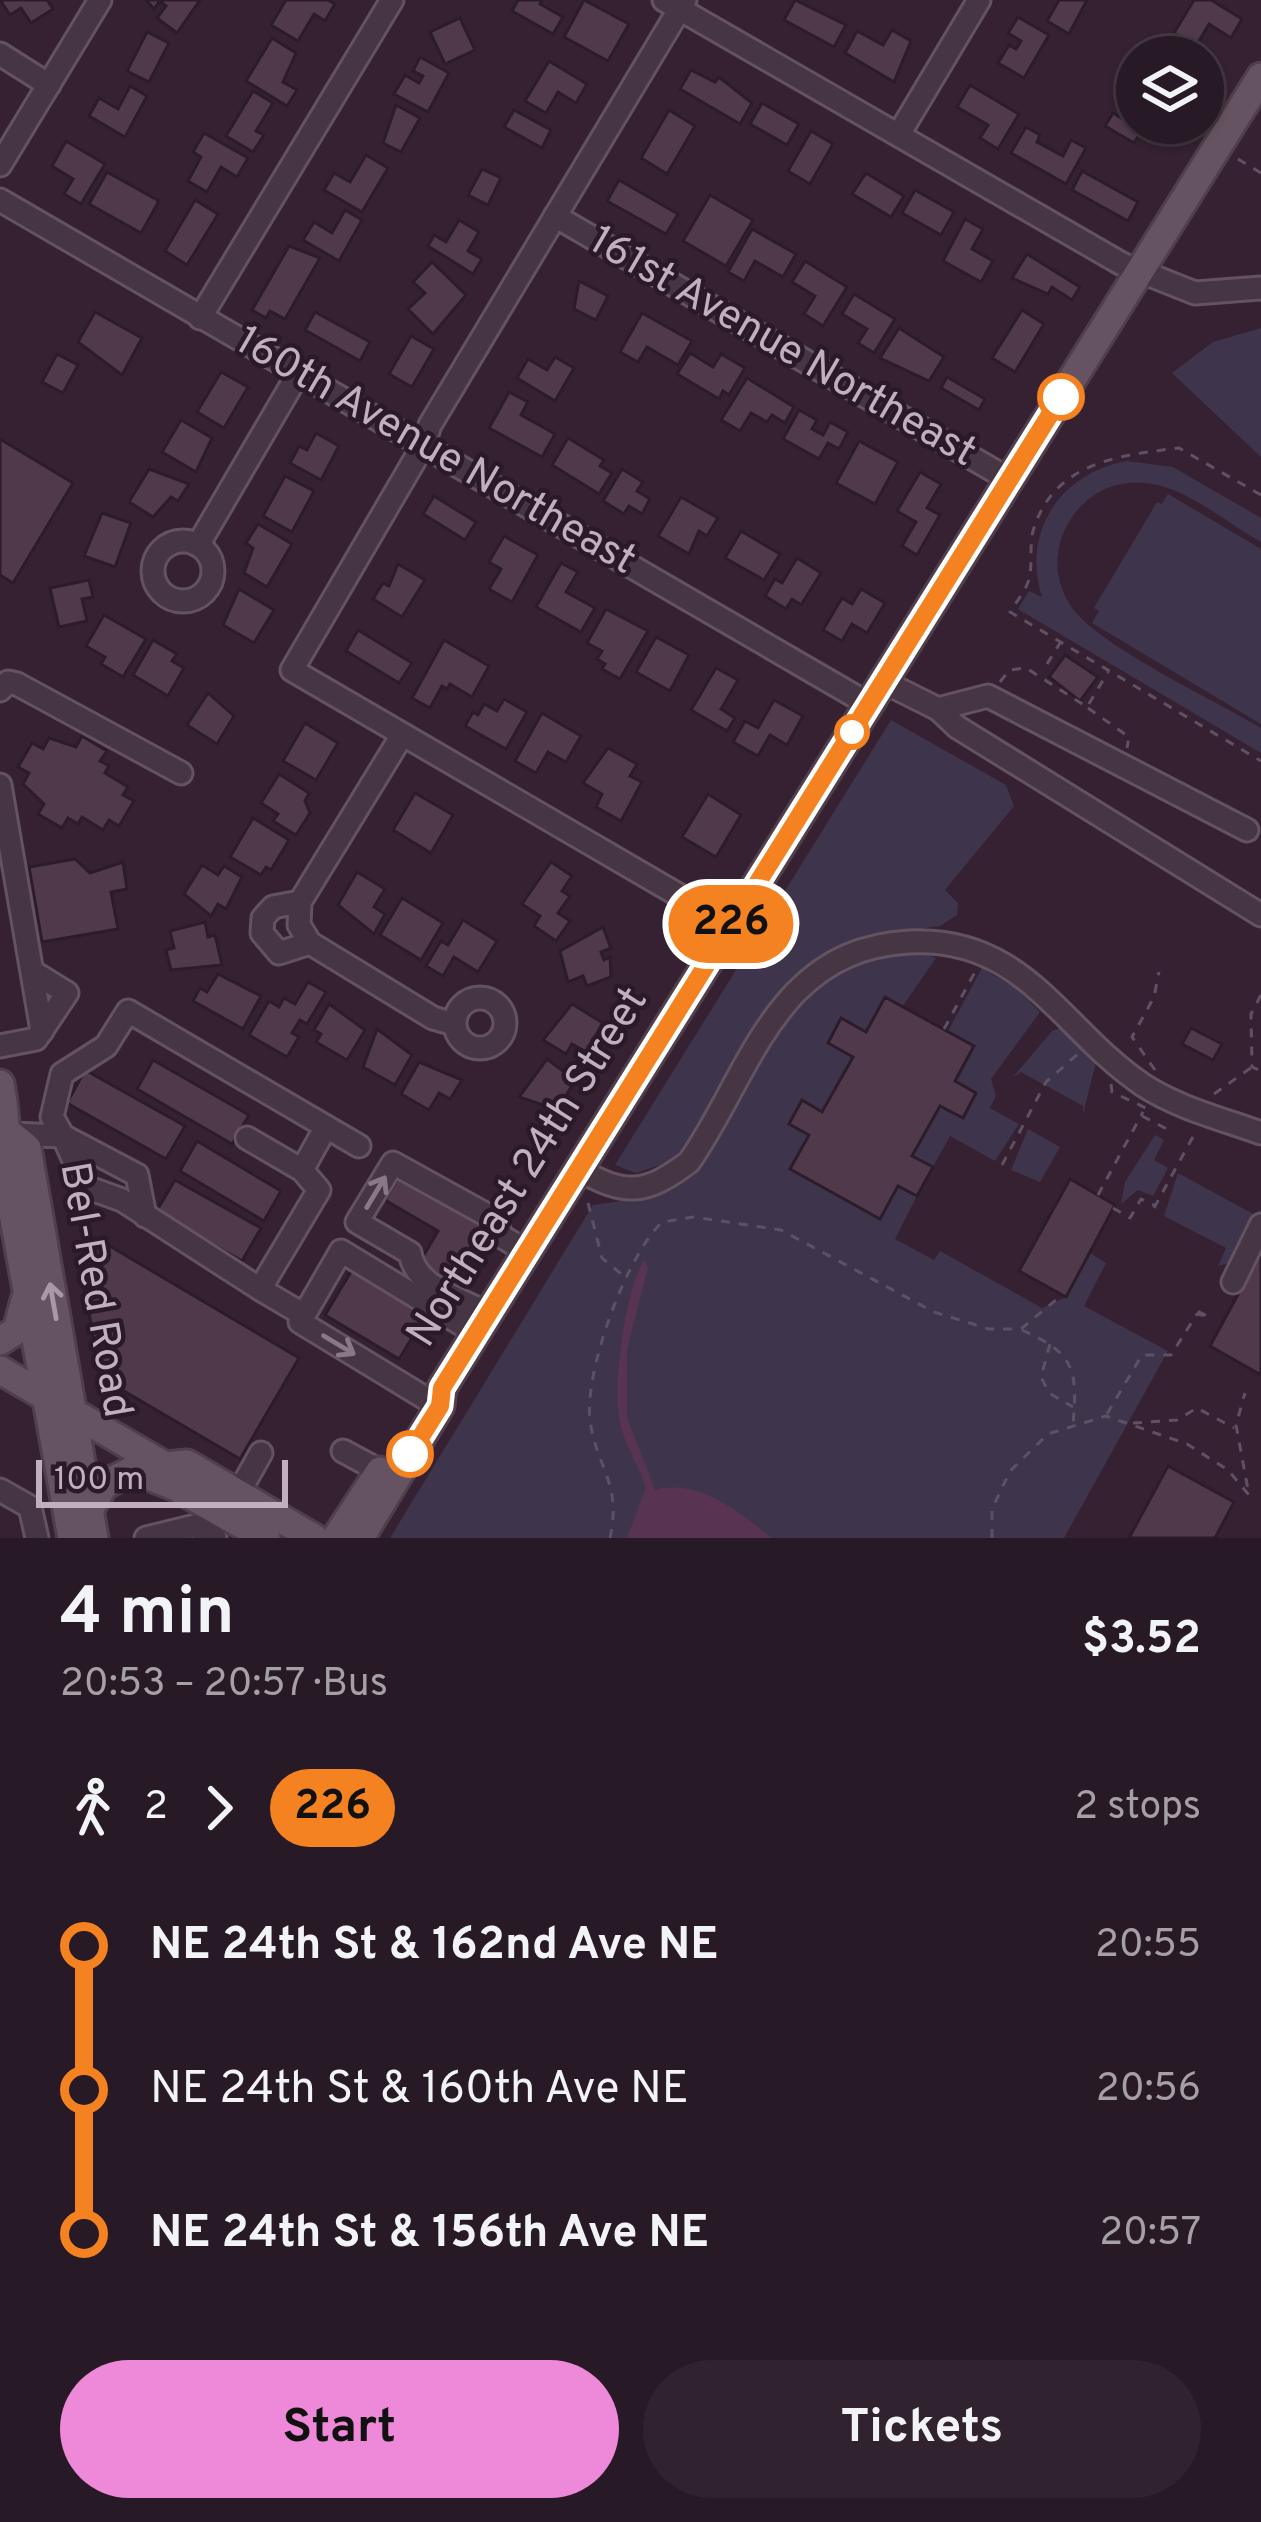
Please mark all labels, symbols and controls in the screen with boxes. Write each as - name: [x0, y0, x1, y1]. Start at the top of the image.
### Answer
- map controls: [1116, 36, 1224, 144]
- button: layers: [1116, 36, 1224, 144]
- street label: 161st Avenue Northeast: [579, 216, 985, 480]
- street label: 160th Avenue Northeast: [225, 316, 645, 588]
- unlabelled marker: [1039, 375, 1083, 419]
- unlabelled marker: [836, 716, 868, 748]
- line badge: 226: [662, 885, 800, 963]
- text: 226: [692, 897, 770, 950]
- street label: Northeast 24th Street: [397, 978, 661, 1358]
- street label: Bel-Red Road: [45, 1158, 143, 1422]
- one-way arrow: [364, 1176, 388, 1210]
- one-way arrow: [41, 1282, 63, 1321]
- one-way arrow: [321, 1333, 356, 1357]
- unlabelled marker: [388, 1432, 432, 1476]
- scale bar: [36, 1454, 288, 1507]
- text: 100 m: [54, 1460, 144, 1502]
- text: 4 min: [60, 1574, 234, 1657]
- text: $3.52: [1082, 1612, 1201, 1669]
- text: 20:53 – 20:57 · Bus: [60, 1661, 388, 1710]
- icon: walk: [60, 1775, 126, 1841]
- icon: forward: [186, 1775, 252, 1841]
- text: 226: [294, 1781, 371, 1834]
- text: 2: [144, 1784, 168, 1833]
- text: 2 stops: [1074, 1784, 1201, 1833]
- text: NE 24th St & 162nd Ave NE: [150, 1918, 718, 1975]
- text: 20:55: [1095, 1922, 1201, 1971]
- text: NE 24th St & 160th Ave NE: [150, 2062, 689, 2119]
- text: 20:56: [1096, 2066, 1201, 2115]
- text: NE 24th St & 156th Ave NE: [150, 2206, 709, 2263]
- text: 20:57: [1099, 2210, 1201, 2259]
- button: Start: [60, 2360, 619, 2498]
- button: Tickets: [643, 2360, 1201, 2498]

